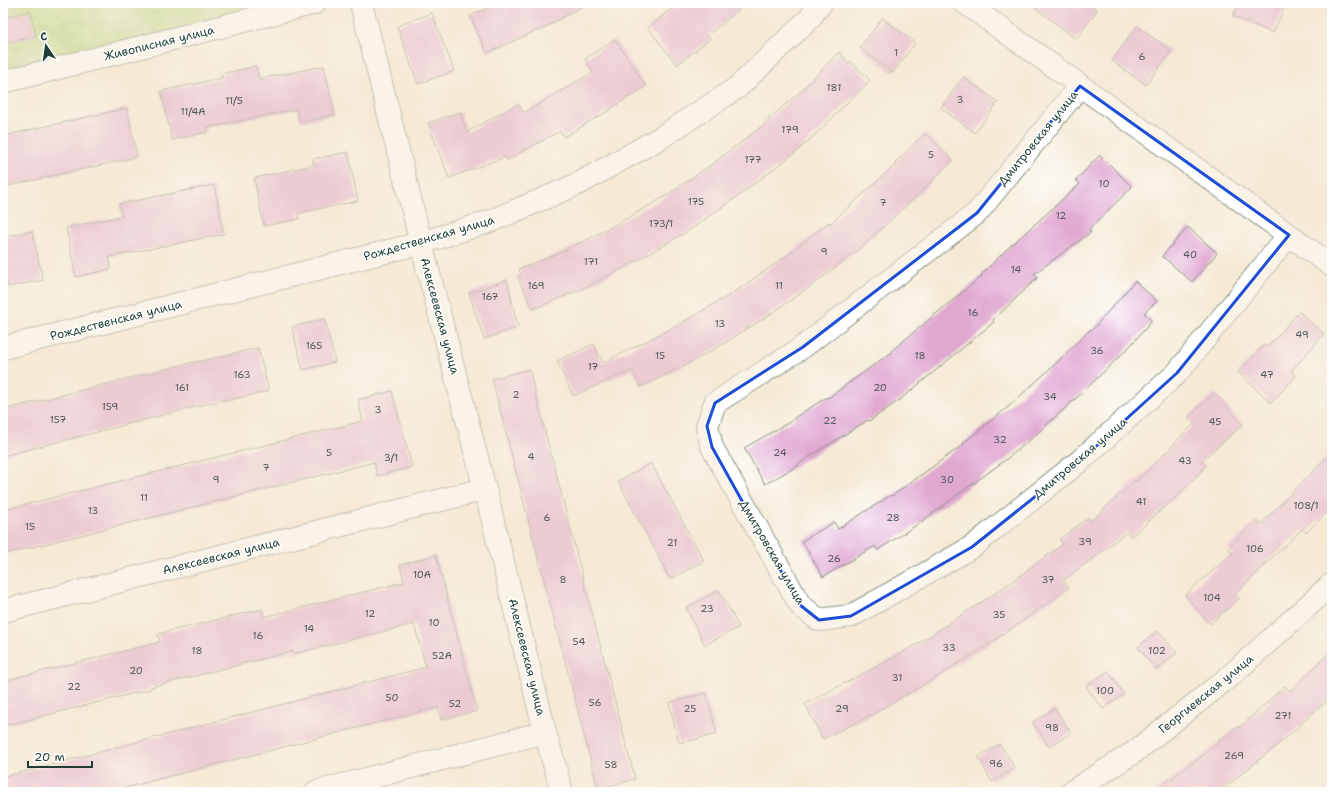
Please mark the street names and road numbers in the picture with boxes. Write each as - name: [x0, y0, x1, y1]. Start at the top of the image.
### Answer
- street label: Живописная улица: [102, 21, 216, 64]
- street label: Дмитровская улица: [994, 86, 1082, 189]
- street label: Рождественская улица: [362, 212, 497, 264]
- street label: Алексеевская улица: [417, 256, 463, 377]
- street label: Рождественская улица: [48, 296, 184, 344]
- street label: Дмитровская улица: [1029, 413, 1131, 502]
- street label: Дмитровская улица: [735, 497, 809, 608]
- street label: Алексеевская улица: [161, 534, 282, 578]
- street label: Алексеевская улица: [505, 597, 549, 718]
- street label: Георгиевская улица: [1155, 650, 1257, 737]

